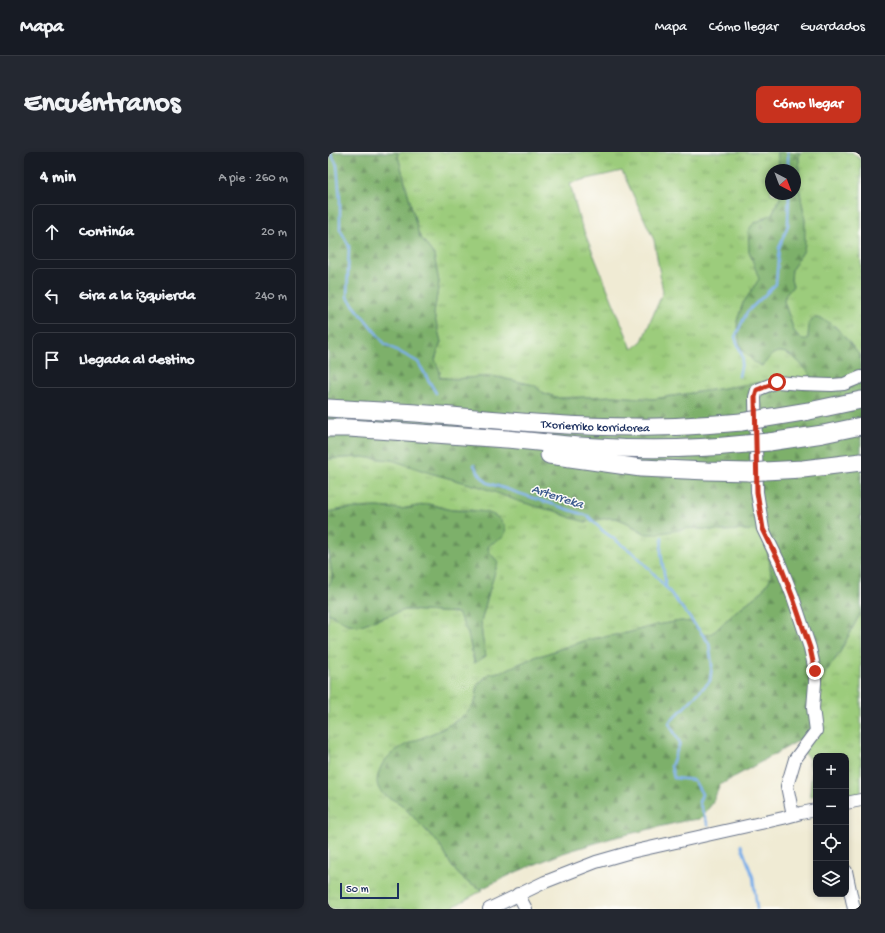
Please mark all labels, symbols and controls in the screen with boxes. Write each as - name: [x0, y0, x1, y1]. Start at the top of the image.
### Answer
- text: Mapa: [20, 16, 64, 39]
- text: Mapa: [655, 19, 687, 36]
- text: Cómo llegar: [709, 19, 778, 36]
- text: Guardados: [800, 19, 865, 36]
- button: Cómo llegar: [756, 86, 861, 123]
- text: Encuéntranos: [24, 88, 180, 121]
- north arrow: [765, 164, 801, 200]
- text: 4 min: [40, 168, 76, 188]
- text: A pie · 260 m: [218, 171, 288, 186]
- icon: ahead: [41, 221, 63, 243]
- text: Continúa: [79, 223, 134, 241]
- text: 20 m: [261, 225, 287, 240]
- icon: left: [41, 285, 63, 307]
- text: Gira a la izquierda: [79, 287, 195, 305]
- text: 240 m: [255, 289, 287, 304]
- icon: arrive: [41, 349, 63, 371]
- text: Llegada al destino: [79, 351, 195, 369]
- route start: [768, 373, 786, 391]
- street label: Txorierriko korridorea: [539, 418, 650, 436]
- water label: Arterreka: [530, 482, 586, 513]
- route end: [806, 662, 824, 680]
- map controls: [813, 753, 849, 897]
- button: +: [813, 753, 849, 789]
- button: −: [813, 789, 849, 825]
- button: locate: [813, 825, 849, 861]
- button: layers: [813, 861, 849, 897]
- scale bar: [340, 881, 399, 900]
- text: 50 m: [346, 884, 368, 896]

